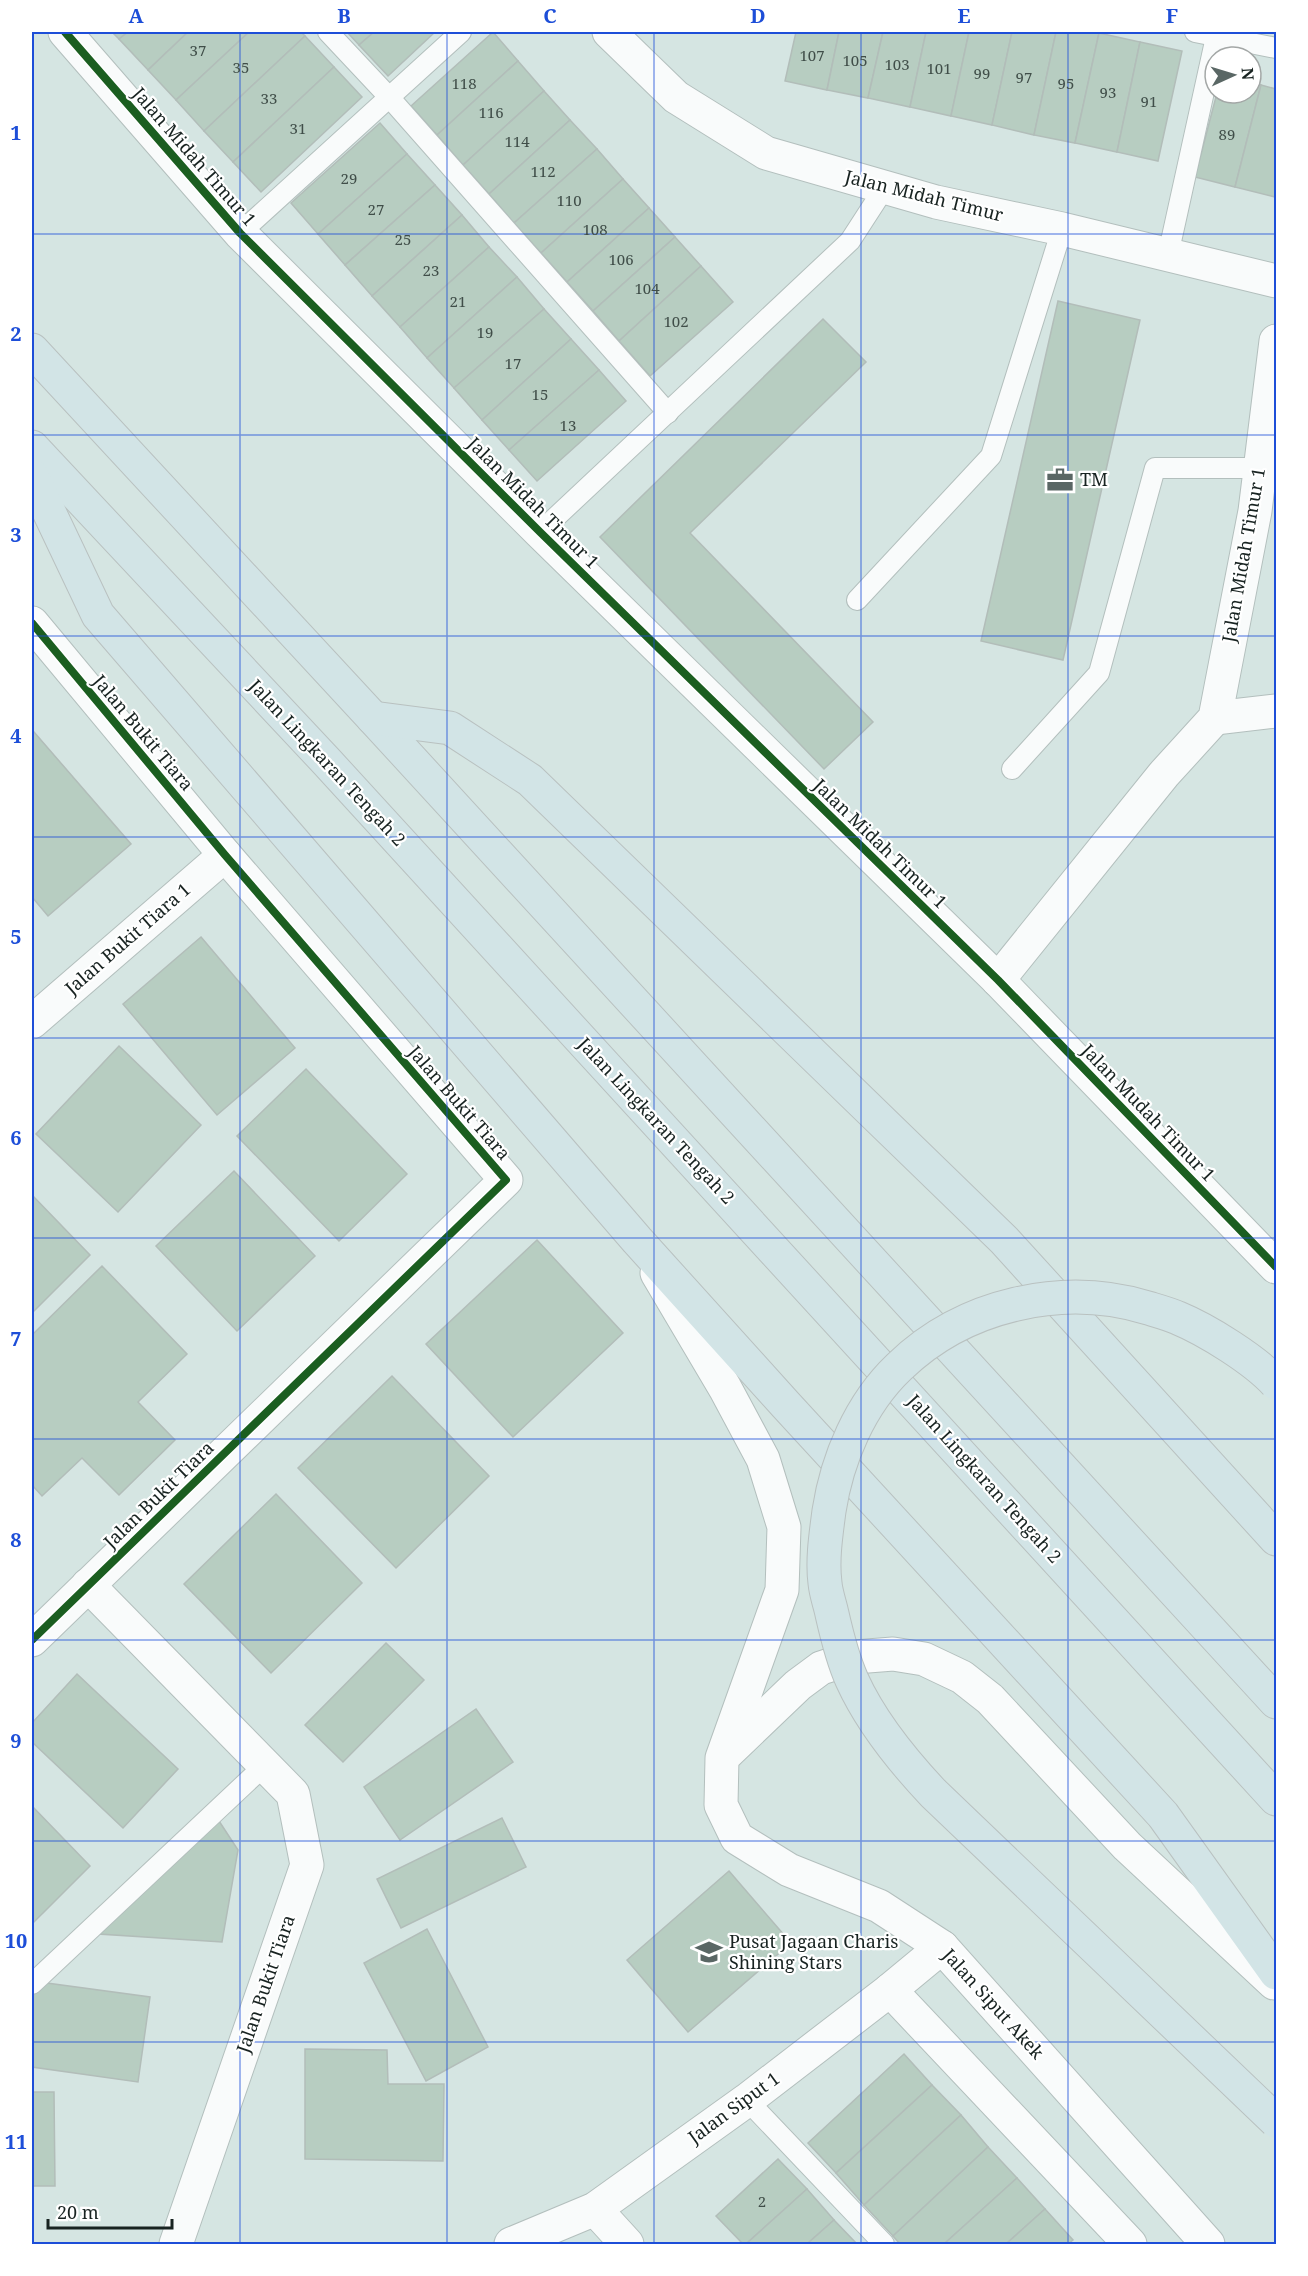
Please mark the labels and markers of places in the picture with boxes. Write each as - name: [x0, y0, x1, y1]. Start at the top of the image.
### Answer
- office icon: TM: [1045, 465, 1075, 495]
- place label: TM: [1080, 467, 1108, 491]
- place label: Pusat Jagaan Charis Shining Stars: [729, 1929, 898, 1974]
- school or university icon: Pusat Jagaan Charis Shining Stars: [694, 1937, 724, 1967]

